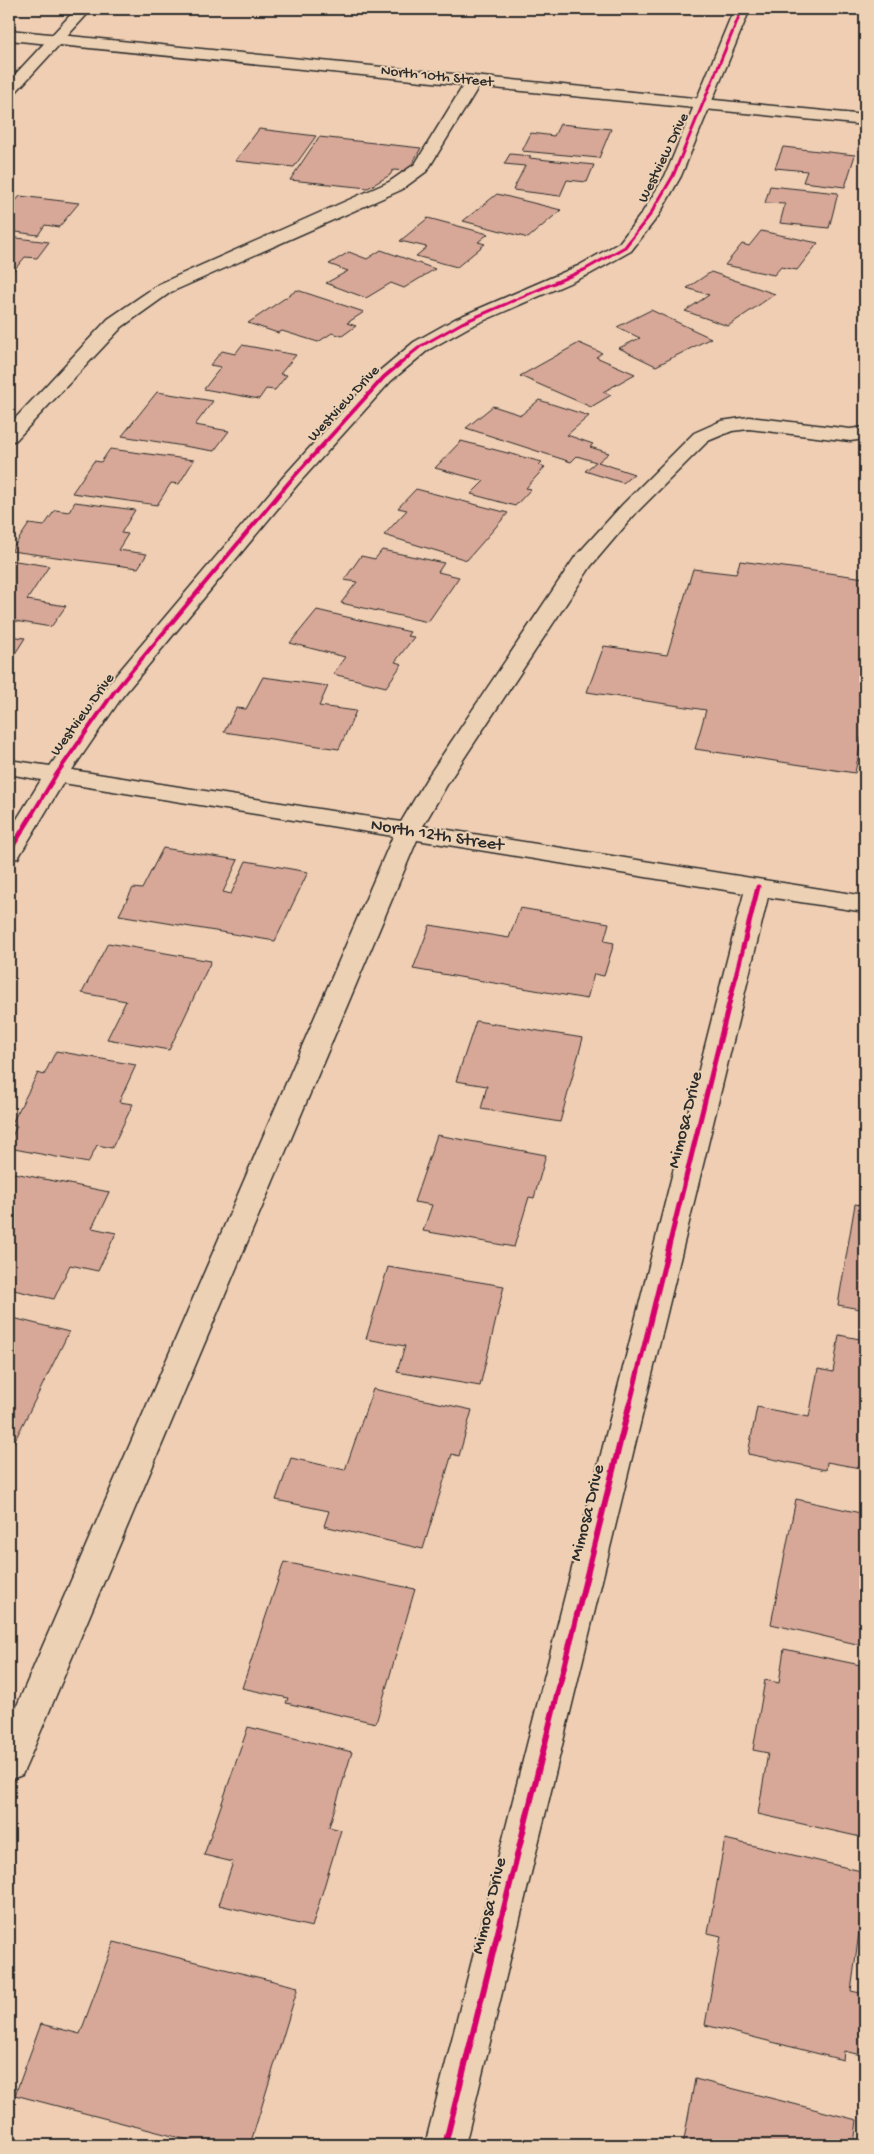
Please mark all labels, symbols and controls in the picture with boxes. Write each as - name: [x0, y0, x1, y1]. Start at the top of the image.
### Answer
- street label: North 10th Street: [380, 62, 496, 92]
- street label: Westview Drive: [635, 110, 694, 206]
- street label: Westview Drive: [304, 362, 384, 446]
- street label: Westview Drive: [47, 670, 119, 760]
- street label: North 12th Street: [369, 815, 506, 857]
- street label: Mimosa Drive: [664, 1069, 708, 1170]
- street label: Mimosa Drive: [566, 1462, 610, 1563]
- street label: Mimosa Drive: [468, 1855, 512, 1956]

